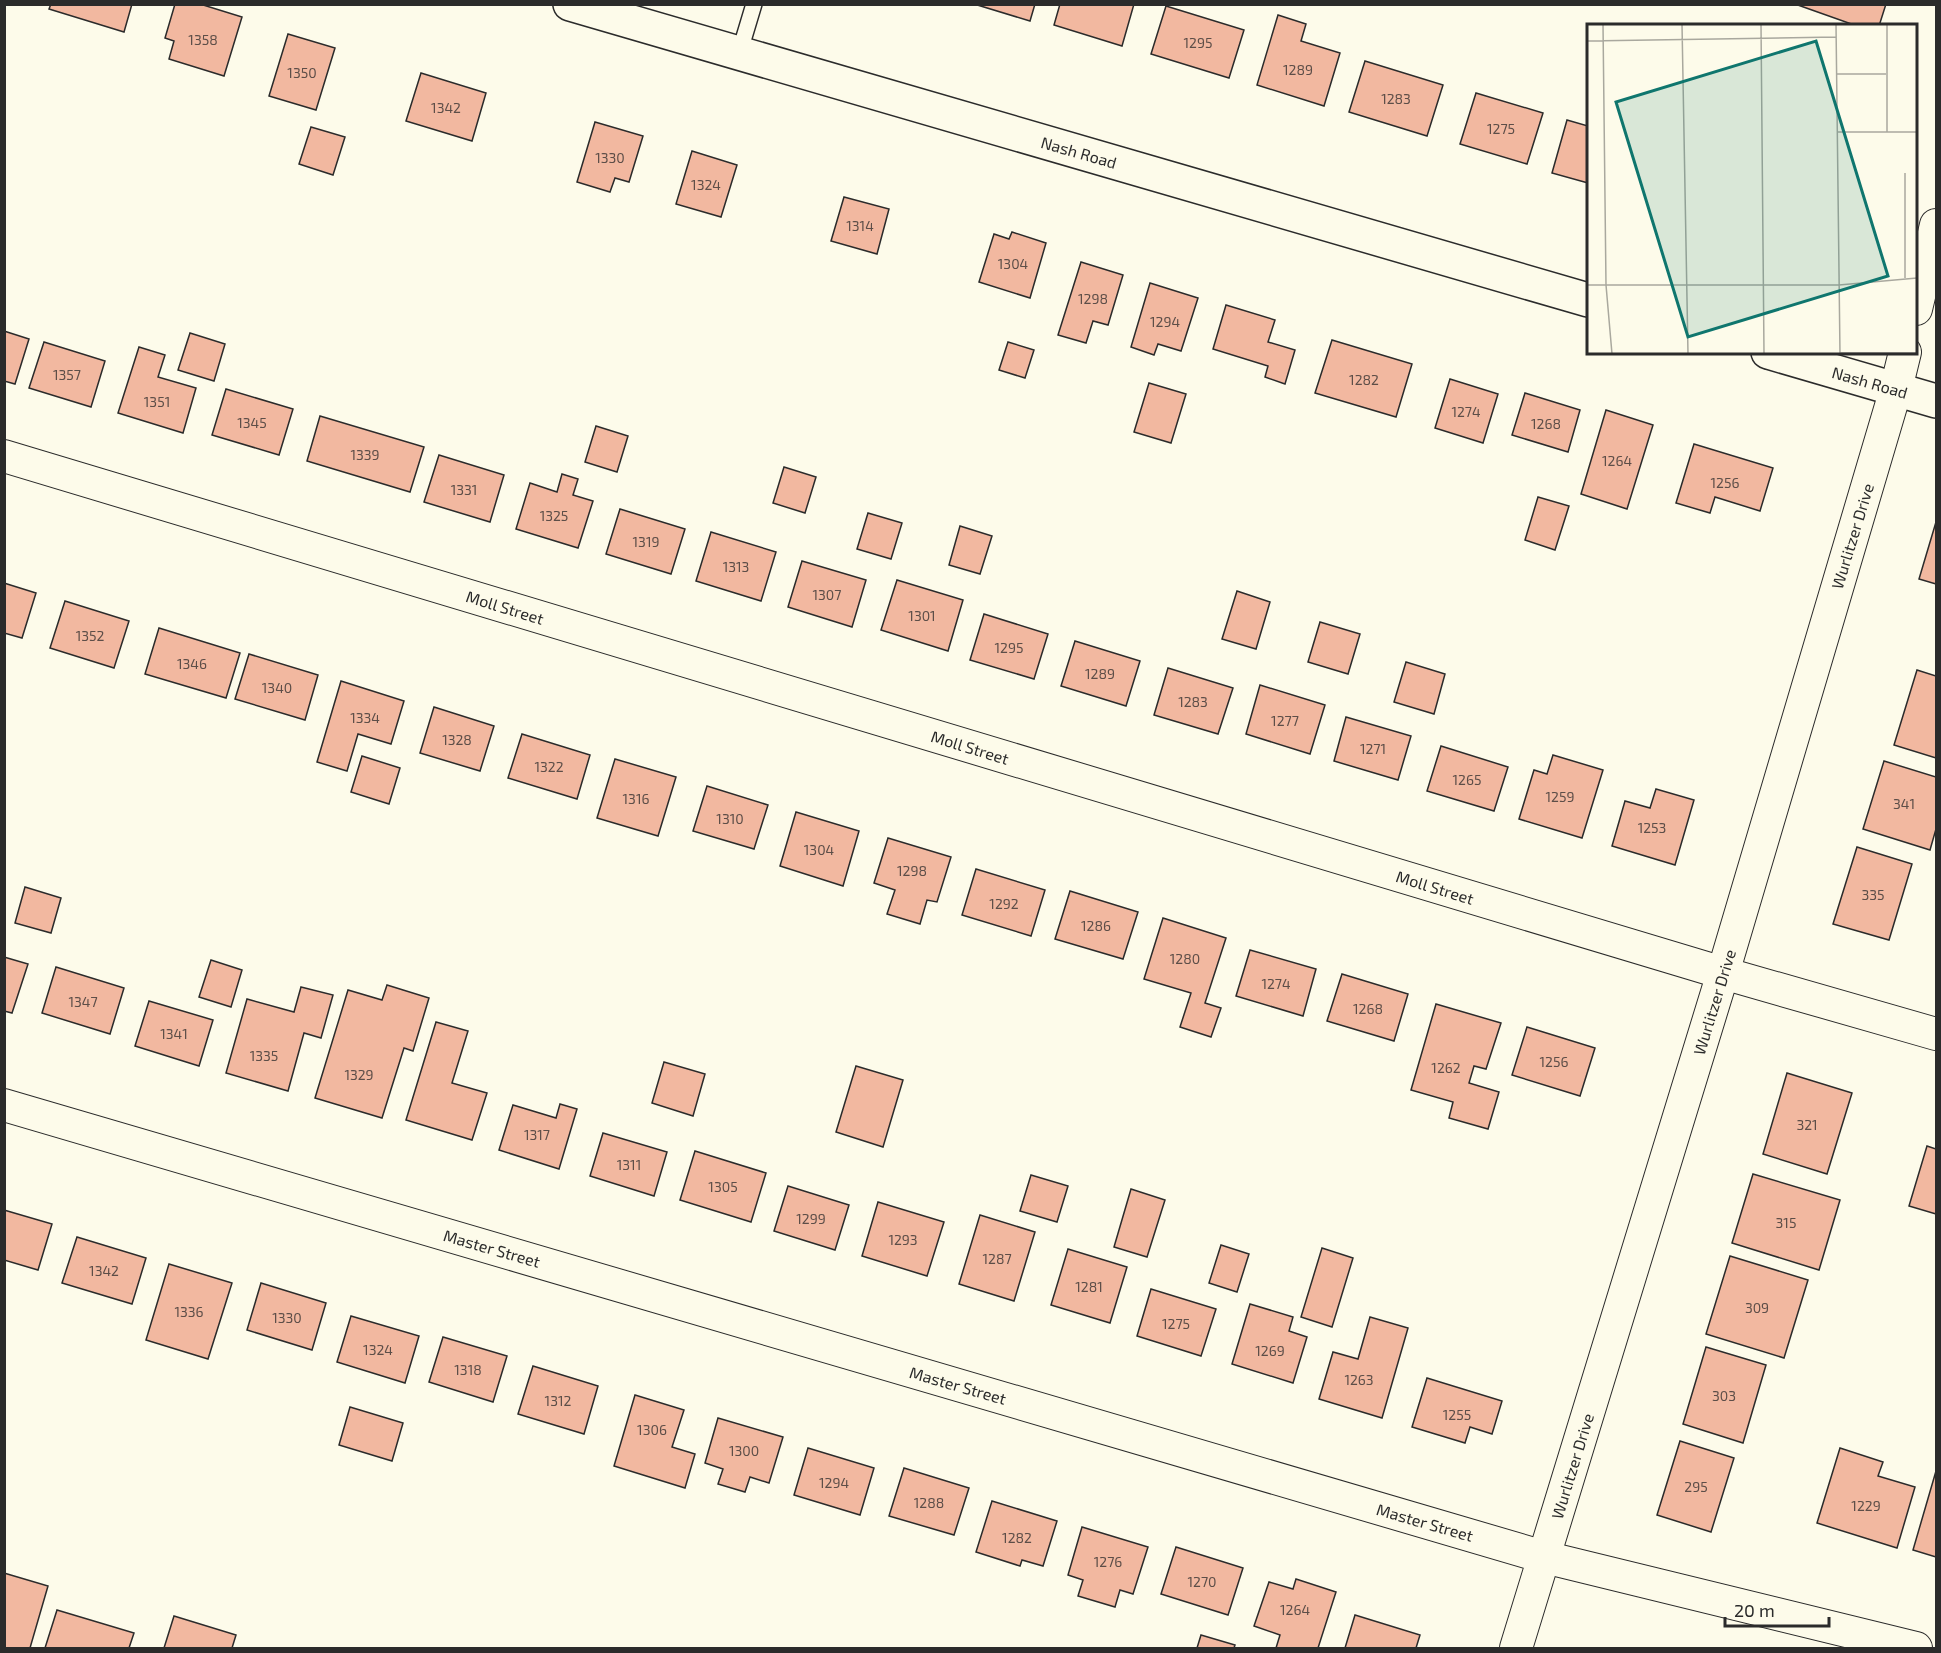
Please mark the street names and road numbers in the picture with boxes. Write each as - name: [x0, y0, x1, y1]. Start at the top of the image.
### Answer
- street label: Nash Road: [1039, 132, 1119, 172]
- street label: Nash Road: [1830, 362, 1910, 402]
- street label: Wurlitzer Drive: [1827, 481, 1877, 591]
- street label: Moll Street: [464, 586, 546, 628]
- street label: Moll Street: [929, 726, 1011, 768]
- street label: Moll Street: [1394, 866, 1476, 908]
- street label: Wurlitzer Drive: [1689, 947, 1739, 1057]
- street label: Master Street: [441, 1225, 543, 1271]
- street label: Master Street: [907, 1362, 1009, 1408]
- street label: Wurlitzer Drive: [1547, 1411, 1597, 1521]
- street label: Master Street: [1374, 1499, 1476, 1545]

